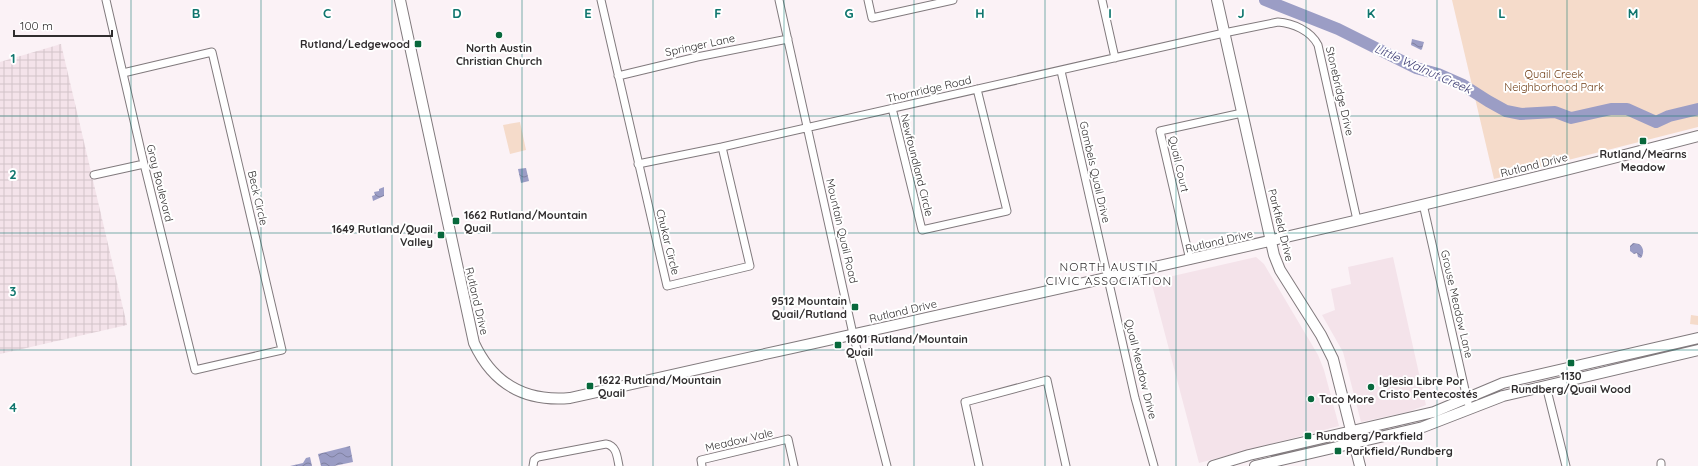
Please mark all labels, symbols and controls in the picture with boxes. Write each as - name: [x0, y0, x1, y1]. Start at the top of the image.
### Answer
- text: B: [192, 5, 200, 21]
- text: C: [323, 5, 331, 21]
- text: D: [452, 5, 462, 21]
- text: E: [584, 5, 592, 21]
- text: F: [714, 5, 722, 21]
- text: G: [844, 5, 854, 21]
- text: H: [975, 5, 985, 21]
- text: I: [1108, 5, 1112, 21]
- text: J: [1237, 5, 1245, 21]
- text: K: [1367, 5, 1376, 21]
- text: L: [1498, 5, 1506, 21]
- text: M: [1628, 5, 1638, 21]
- scale bar: [14, 12, 112, 38]
- text: 100 m: [20, 18, 53, 33]
- marker: North Austin Christian Church: [494, 30, 504, 40]
- street label: Springer Lane: [664, 31, 736, 59]
- place label: Rutland/Ledgewood: [300, 37, 410, 51]
- marker: Rutland/Ledgewood: [413, 39, 423, 49]
- water label: Little Walnut Creek: [1372, 40, 1475, 97]
- place label: North Austin Christian Church: [456, 41, 542, 68]
- street label: Stonebridge Drive: [1323, 45, 1357, 137]
- text: 1: [10, 50, 16, 66]
- park label: Quail Creek Neighborhood Park: [1504, 67, 1604, 94]
- street label: Thornridge Road: [885, 72, 973, 106]
- street label: Newfoundland Circle: [897, 112, 937, 218]
- street label: Gambels Quail Drive: [1076, 120, 1114, 224]
- street label: Quail Court: [1166, 134, 1192, 194]
- marker: Rutland/Mearns Meadow: [1638, 136, 1648, 146]
- street label: Gray Boulevard: [144, 143, 176, 223]
- place label: Rutland/Mearns Meadow: [1599, 147, 1687, 174]
- street label: Rutland Drive: [1499, 150, 1569, 180]
- text: 2: [9, 166, 17, 182]
- street label: Beck Circle: [245, 169, 271, 227]
- street label: Mountain Quail Road: [823, 177, 861, 285]
- street label: Parkfield Drive: [1265, 187, 1297, 263]
- place label: 1662 Rutland/Mountain Quail: [464, 208, 587, 235]
- street label: Chukar Circle: [653, 208, 683, 276]
- marker: 1662 Rutland/Mountain Quail: [451, 216, 461, 226]
- place label: 1649 Rutland/Quail Valley: [332, 222, 433, 249]
- street label: Rutland Drive: [1184, 226, 1254, 256]
- marker: 1649 Rutland/Quail Valley: [436, 230, 446, 240]
- street label: Grouse Meadow Lane: [1438, 249, 1476, 359]
- district label: NORTH AUSTIN CIVIC ASSOCIATION: [1046, 259, 1172, 288]
- street label: Rutland Drive: [462, 266, 492, 336]
- text: 3: [10, 283, 17, 299]
- place label: 9512 Mountain Quail/Rutland: [771, 294, 847, 321]
- street label: Rutland Drive: [868, 296, 938, 326]
- marker: 9512 Mountain Quail/Rutland: [850, 302, 860, 312]
- street label: Quail Meadow Drive: [1122, 318, 1160, 420]
- place label: 1601 Rutland/Mountain Quail: [846, 332, 968, 359]
- marker: 1601 Rutland/Mountain Quail: [833, 340, 843, 350]
- marker: 1130 Rundberg/Quail Wood: [1566, 358, 1576, 368]
- place label: 1130 Rundberg/Quail Wood: [1511, 369, 1631, 396]
- place label: 1622 Rutland/Mountain Quail: [598, 373, 721, 400]
- place label: Iglesia Libre Por Cristo Pentecostés: [1379, 374, 1478, 401]
- marker: 1622 Rutland/Mountain Quail: [585, 381, 595, 391]
- marker: Iglesia Libre Por Cristo Pentecostés: [1366, 382, 1376, 392]
- place label: Taco More: [1319, 392, 1375, 406]
- marker: Taco More: [1306, 394, 1316, 404]
- text: 4: [9, 399, 17, 415]
- street label: Meadow Vale: [704, 425, 774, 455]
- place label: Rundberg/Parkfield: [1316, 429, 1423, 443]
- marker: Rundberg/Parkfield: [1303, 431, 1313, 441]
- place label: Parkfield/Rundberg: [1346, 444, 1453, 458]
- marker: Parkfield/Rundberg: [1333, 446, 1343, 456]

